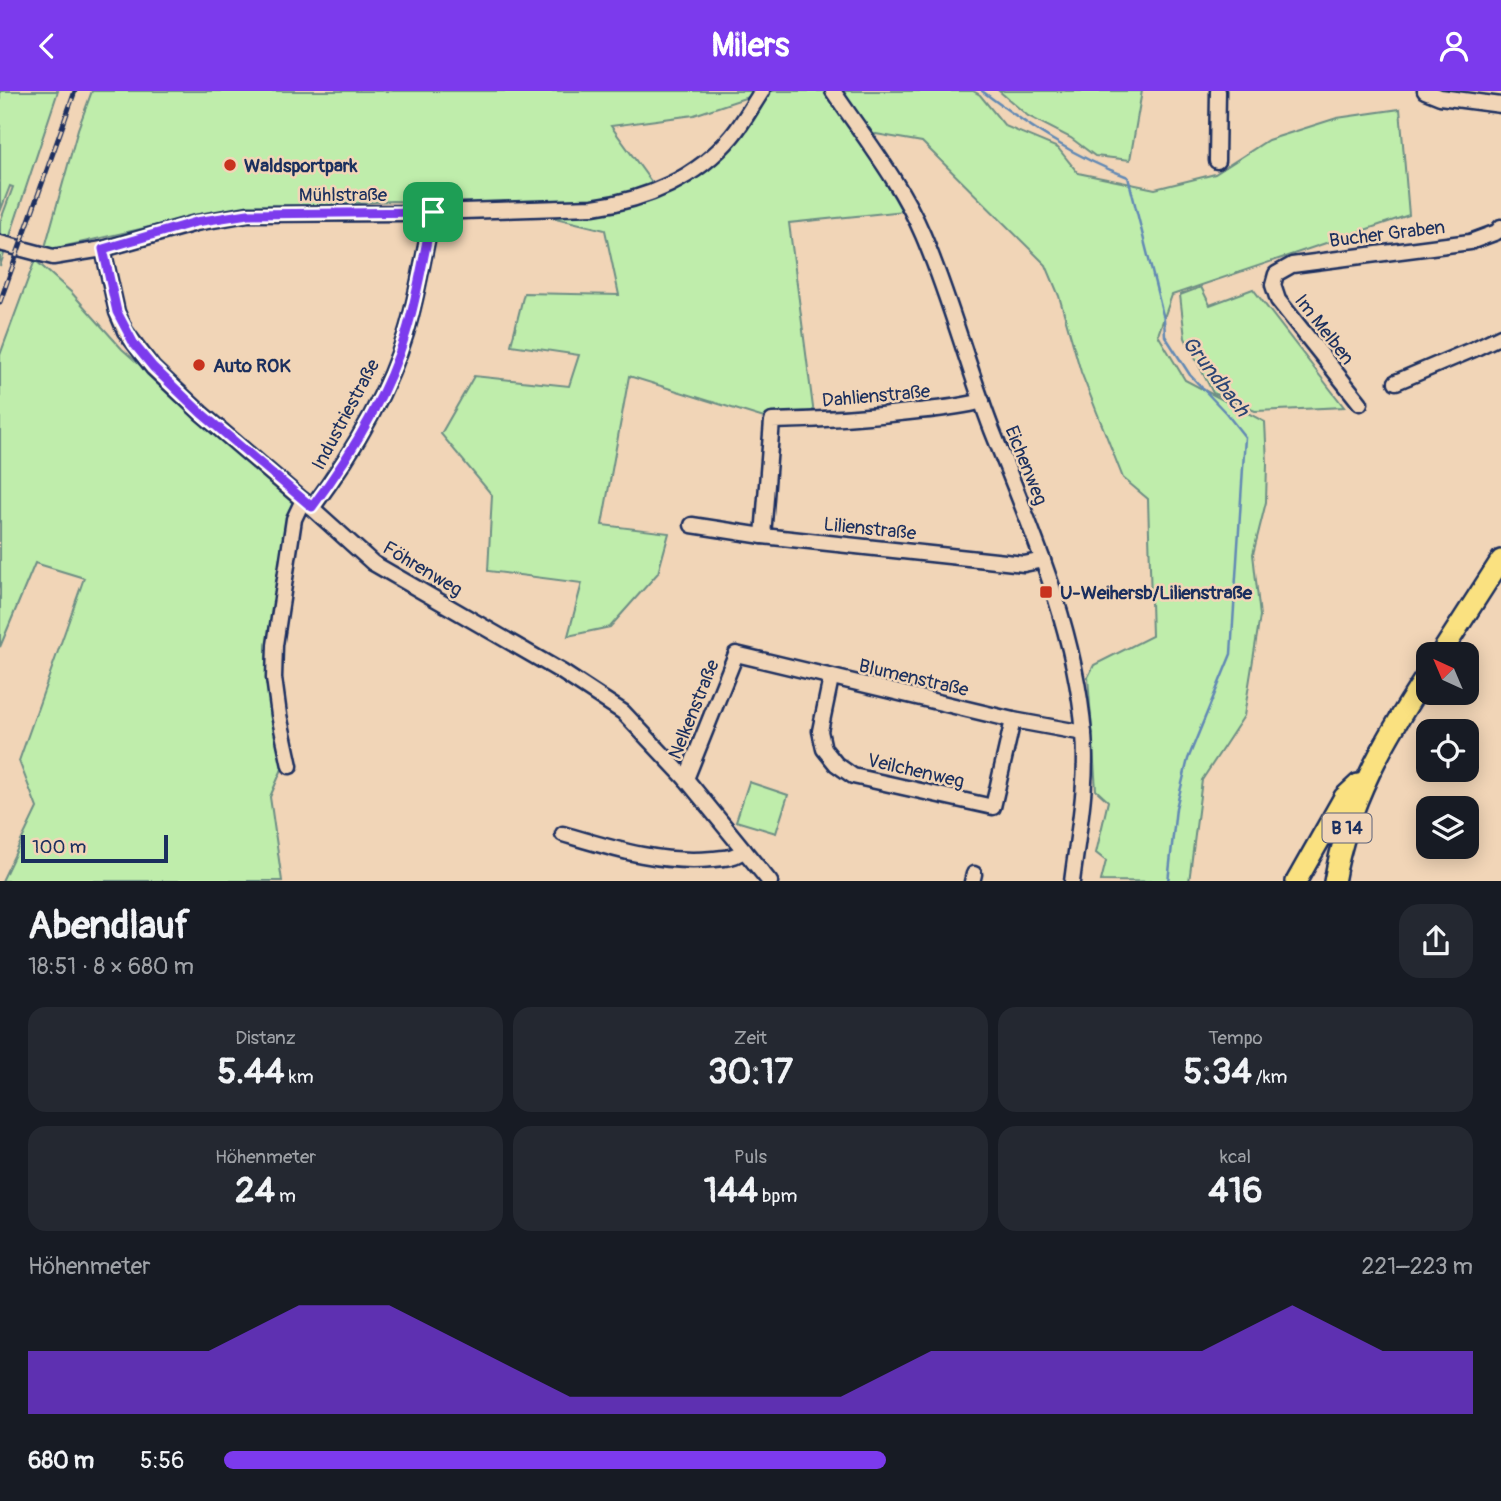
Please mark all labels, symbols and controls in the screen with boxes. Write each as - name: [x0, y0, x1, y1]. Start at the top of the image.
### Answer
- text: Milers: [712, 26, 789, 66]
- icon: back: [28, 27, 66, 65]
- icon: person: [1435, 27, 1473, 65]
- place label: Waldsportpark: [244, 154, 359, 178]
- marker: Waldsportpark: [222, 157, 238, 173]
- pin: [403, 182, 463, 242]
- street label: Mühlstraße: [299, 183, 388, 207]
- icon: arrive: [414, 193, 452, 231]
- street label: Bucher Graben: [1328, 215, 1446, 253]
- street label: Im Melben: [1289, 290, 1359, 370]
- water label: Grundbach: [1176, 331, 1256, 423]
- place label: Auto ROK: [213, 354, 291, 378]
- street label: Industriestraße: [307, 354, 385, 474]
- marker: Auto ROK: [191, 357, 207, 373]
- street label: Dahlienstraße: [821, 379, 932, 413]
- street label: Eichenweg: [999, 422, 1053, 509]
- street label: Lilienstraße: [822, 512, 918, 546]
- street label: Föhrenweg: [378, 536, 467, 602]
- place label: U-Weihersb/Lilienstraße: [1060, 581, 1253, 605]
- marker: U-Weihersb/Lilienstraße: [1038, 584, 1054, 600]
- north arrow: [1416, 642, 1479, 705]
- map controls: [1416, 642, 1479, 859]
- street label: Blumenstraße: [857, 654, 972, 702]
- street label: Nelkenstraße: [663, 655, 725, 763]
- button: locate: [1416, 719, 1479, 782]
- street label: Veilchenweg: [865, 748, 967, 794]
- button: layers: [1416, 796, 1479, 859]
- road number: B 14: [1322, 813, 1372, 843]
- scale bar: [21, 832, 168, 864]
- text: 100 m: [32, 835, 86, 859]
- text: Abendlauf: [28, 902, 190, 950]
- button: share: [1399, 904, 1473, 978]
- text: 18:51 · 8 × 680 m: [28, 952, 194, 981]
- text: Distanz: [235, 1026, 296, 1050]
- text: Zeit: [734, 1026, 767, 1050]
- text: Tempo: [1208, 1026, 1263, 1050]
- text: 5.44: [217, 1050, 285, 1094]
- text: 30:17: [708, 1050, 793, 1094]
- text: 5:34: [1184, 1050, 1252, 1094]
- text: km: [285, 1065, 314, 1089]
- text: /km: [1252, 1065, 1287, 1089]
- text: Höhenmeter: [215, 1145, 316, 1169]
- text: Puls: [734, 1145, 767, 1169]
- text: kcal: [1220, 1145, 1251, 1169]
- text: 24: [235, 1169, 275, 1213]
- text: 144: [704, 1169, 758, 1213]
- text: 416: [1208, 1169, 1263, 1213]
- text: m: [275, 1184, 296, 1208]
- text: bpm: [758, 1184, 797, 1208]
- text: Höhenmeter: [28, 1252, 150, 1281]
- text: 221–223 m: [1361, 1252, 1473, 1281]
- text: 680 m: [28, 1446, 94, 1475]
- text: 5:56: [140, 1446, 184, 1475]

